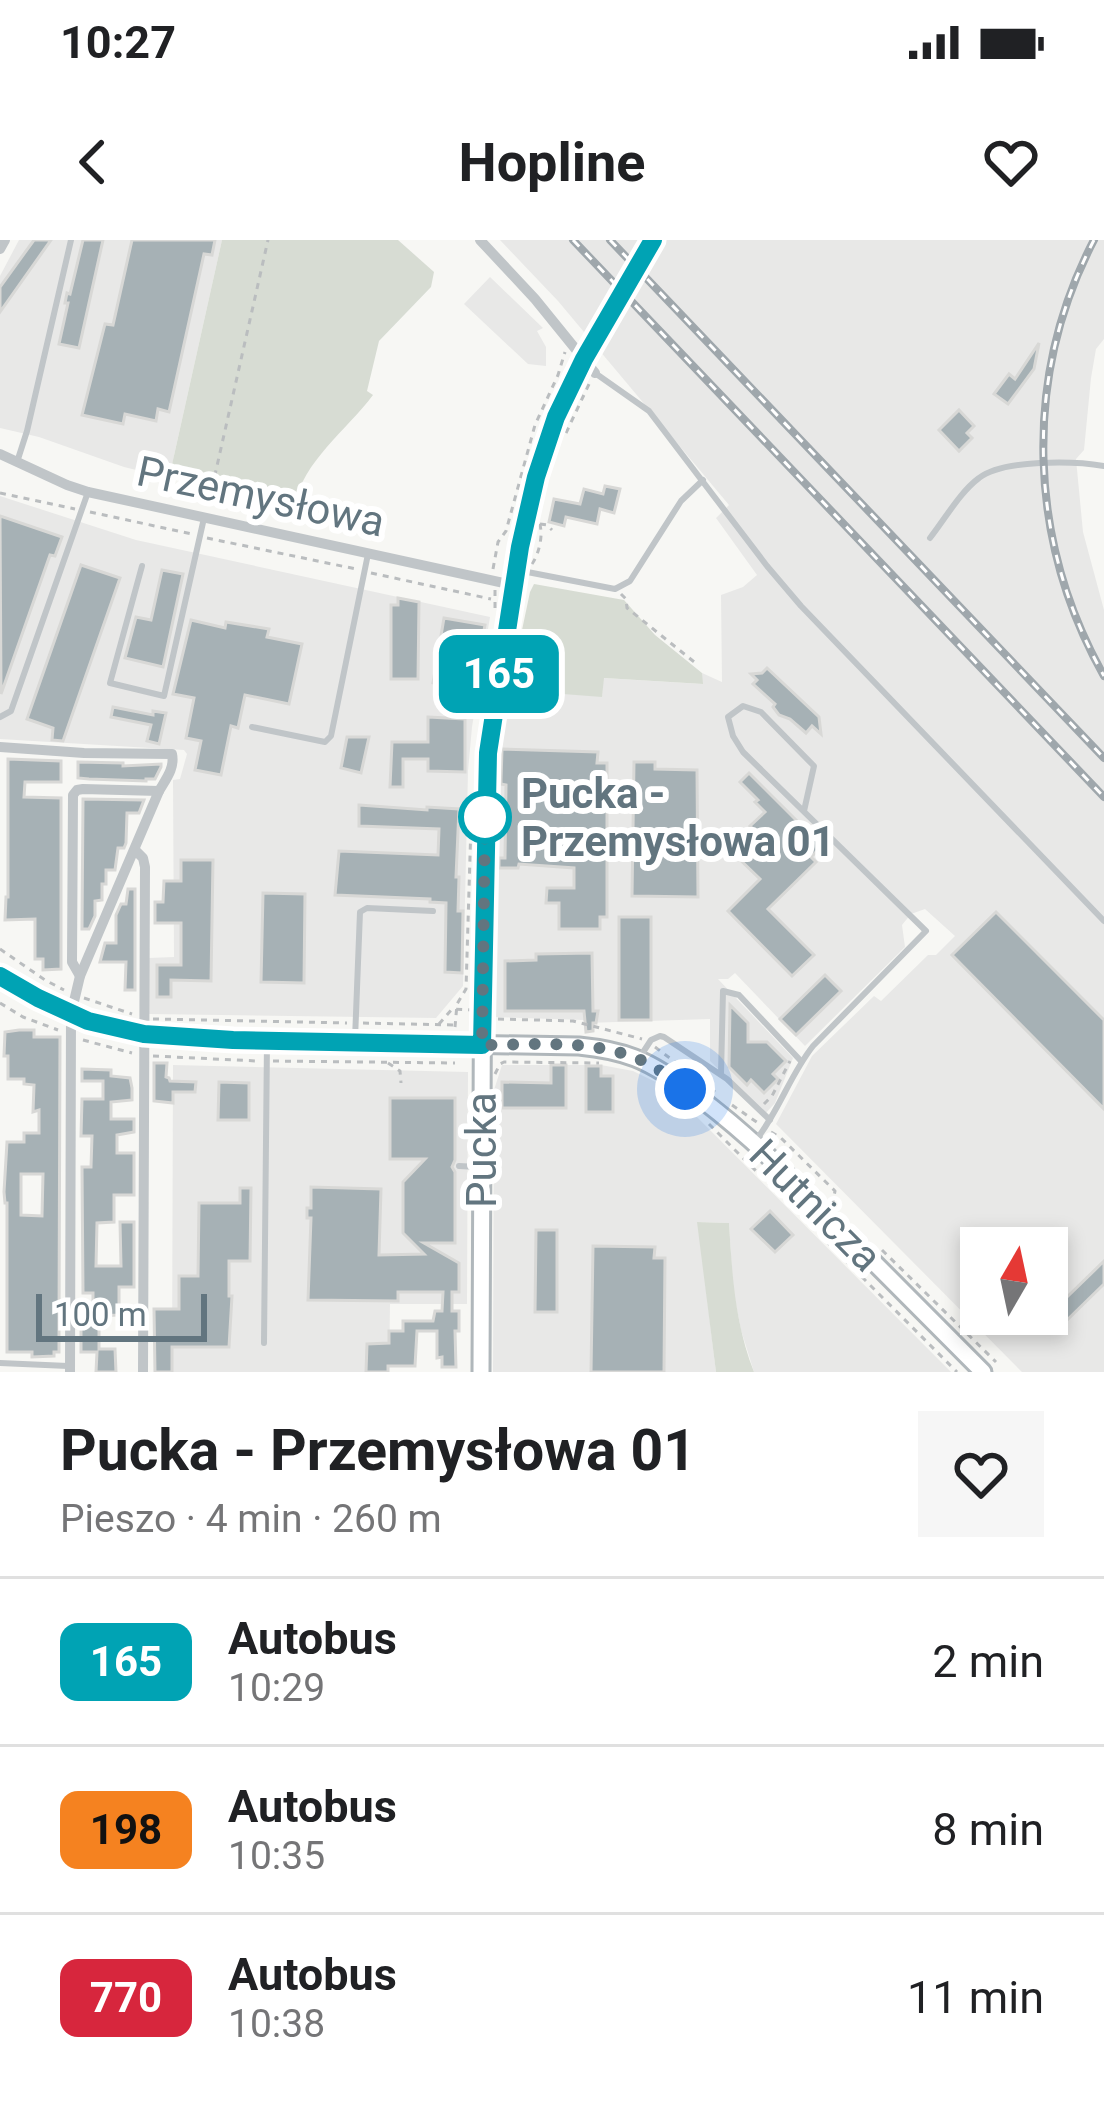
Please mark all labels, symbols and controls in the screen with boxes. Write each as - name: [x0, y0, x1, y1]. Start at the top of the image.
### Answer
- text: 10:27: [60, 16, 176, 69]
- icon: back: [60, 129, 126, 195]
- icon: heart: [978, 129, 1044, 195]
- text: Hopline: [459, 131, 646, 194]
- street label: Przemysłowa: [133, 446, 389, 547]
- line badge: 165: [430, 635, 568, 713]
- text: 165: [463, 649, 535, 698]
- place label: Pucka - Przemysłowa 01: [521, 769, 835, 866]
- marker: Pucka - Przemysłowa 01: [460, 792, 510, 842]
- your location: [655, 1059, 715, 1119]
- street label: Pucka: [457, 1092, 506, 1208]
- street label: Hutnicza: [740, 1129, 892, 1281]
- north arrow: [960, 1227, 1068, 1335]
- map controls: [960, 1227, 1068, 1335]
- scale bar: [36, 1288, 207, 1341]
- text: 100 m: [54, 1295, 147, 1334]
- button: heart: [918, 1411, 1044, 1537]
- text: Pucka - Przemysłowa 01: [60, 1417, 696, 1484]
- text: Pieszo · 4 min · 260 m: [60, 1496, 442, 1542]
- text: Autobus: [228, 1612, 397, 1665]
- text: 2 min: [932, 1635, 1044, 1688]
- text: 165: [90, 1637, 162, 1686]
- text: 10:29: [228, 1665, 325, 1711]
- text: Autobus: [228, 1780, 397, 1833]
- text: 8 min: [932, 1803, 1044, 1856]
- text: 198: [90, 1805, 162, 1854]
- text: 10:35: [228, 1833, 325, 1879]
- text: Autobus: [228, 1948, 397, 2001]
- text: 11 min: [907, 1971, 1044, 2024]
- text: 770: [90, 1973, 162, 2022]
- text: 10:38: [228, 2001, 325, 2047]

